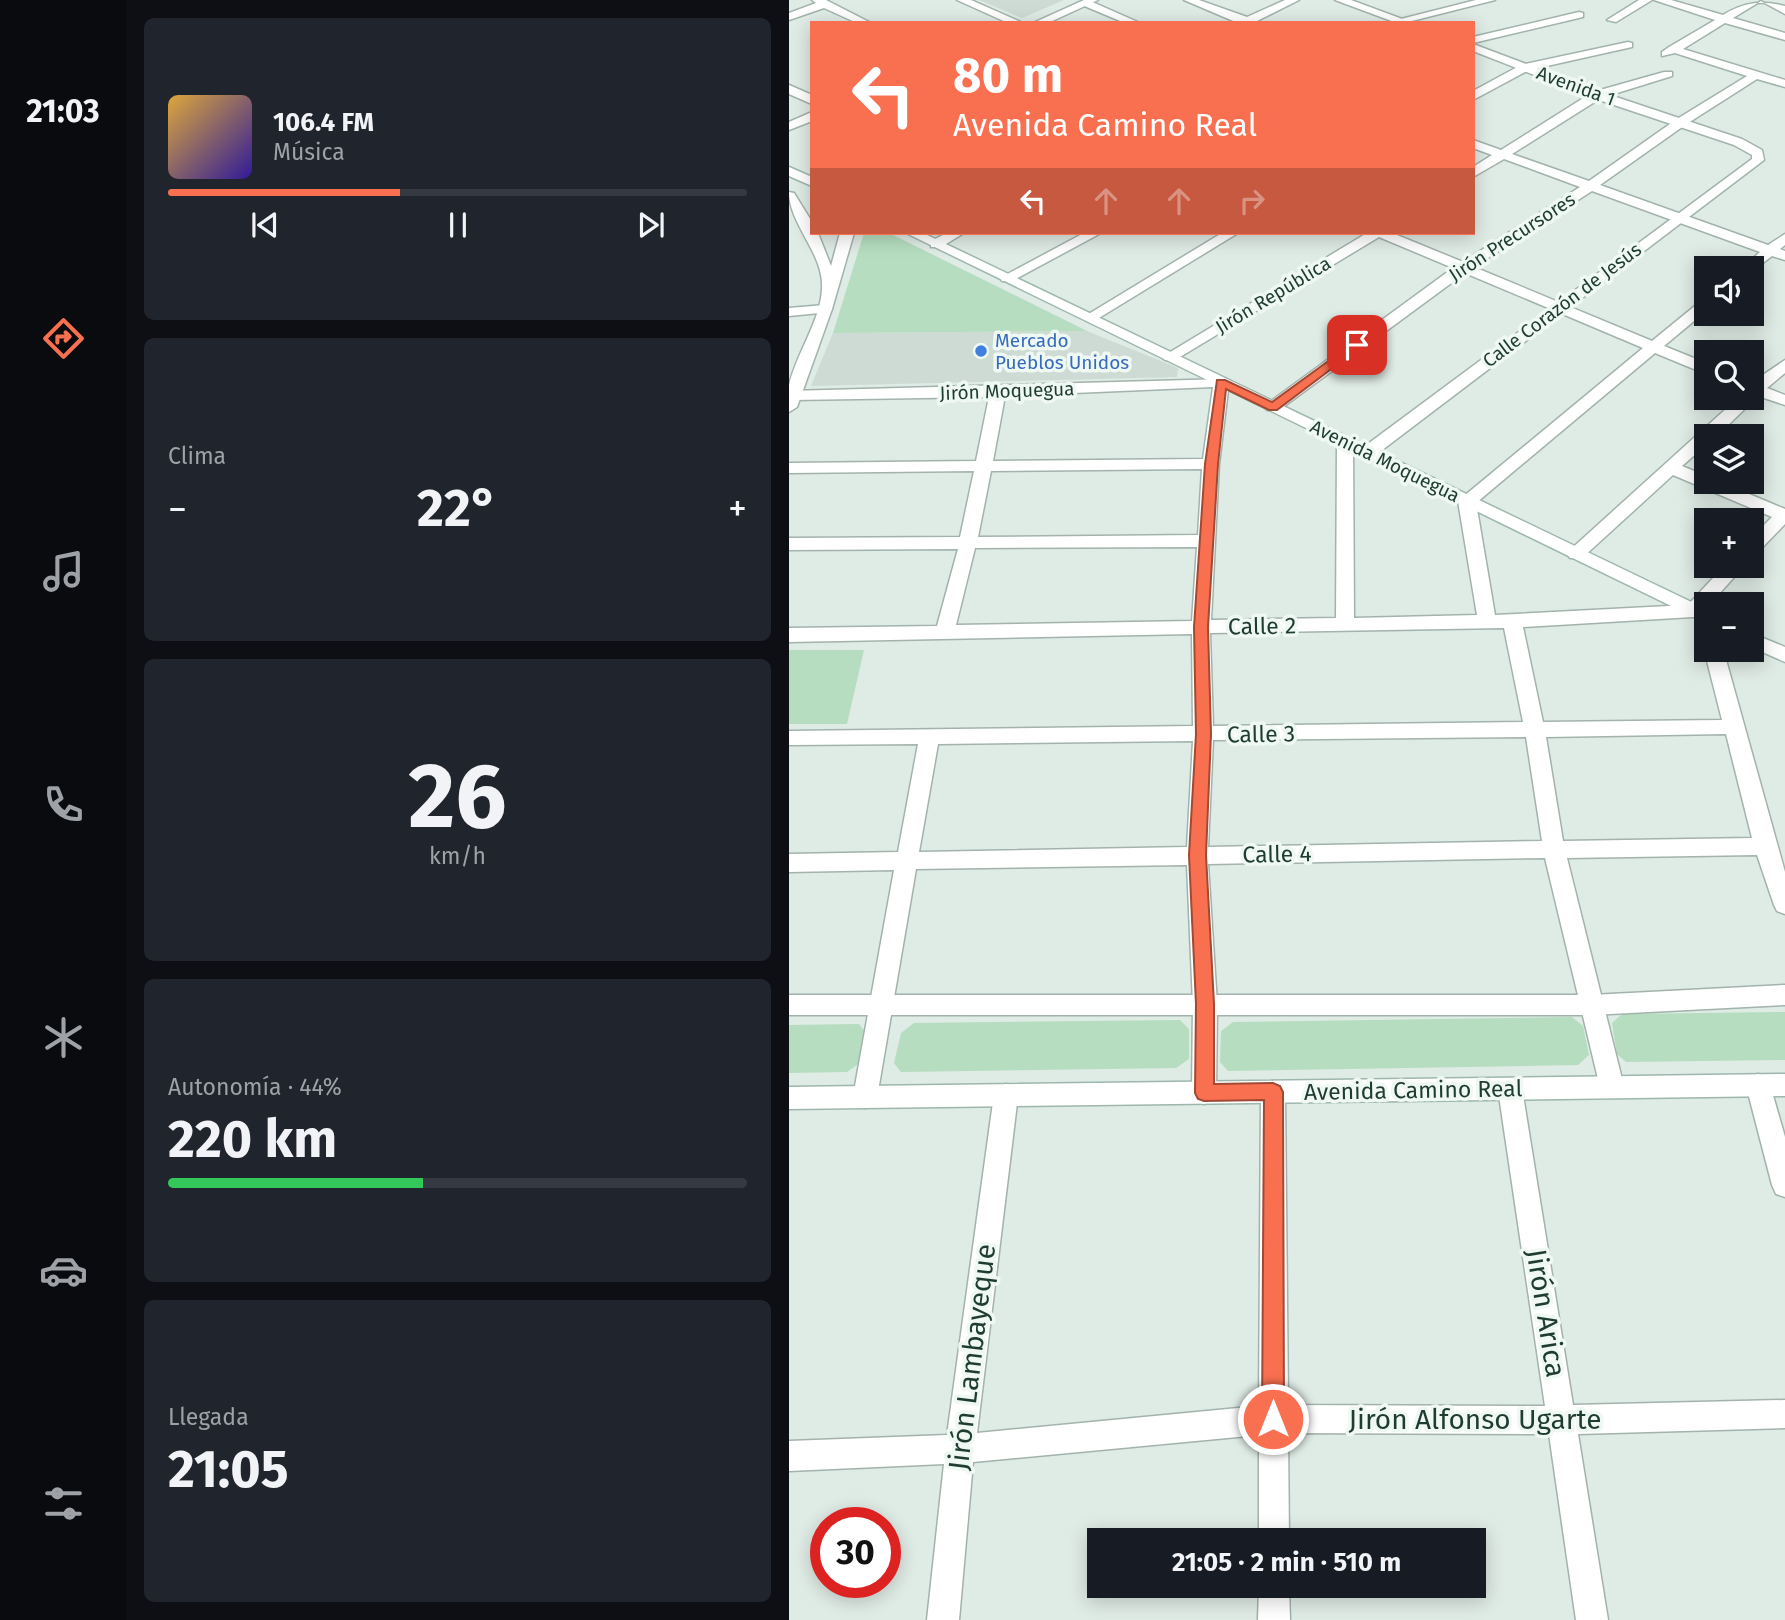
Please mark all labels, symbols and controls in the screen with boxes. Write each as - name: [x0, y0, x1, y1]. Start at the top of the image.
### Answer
- text: 80 m: [953, 46, 1063, 105]
- icon: left: [838, 49, 929, 140]
- street label: Avenida 1: [1534, 61, 1618, 111]
- text: 21:03: [26, 92, 100, 130]
- text: Avenida Camino Real: [953, 106, 1257, 144]
- text: 106.4 FM: [273, 107, 374, 138]
- text: Música: [273, 138, 345, 166]
- icon: left: [1014, 182, 1052, 220]
- icon: ahead: [1087, 182, 1125, 220]
- icon: ahead: [1160, 182, 1198, 220]
- icon: right: [1233, 182, 1271, 220]
- street label: Jirón Precursores: [1445, 188, 1580, 286]
- icon: previous: [246, 206, 284, 244]
- icon: pause: [439, 206, 477, 244]
- icon: next: [632, 206, 670, 244]
- street label: Calle Corazón de Jesús: [1478, 238, 1646, 372]
- street label: Jirón República: [1211, 252, 1335, 338]
- map controls: [1694, 256, 1764, 662]
- button: sound: [1694, 256, 1764, 326]
- icon: directions: [39, 314, 88, 363]
- pin: [1327, 315, 1387, 375]
- icon: arrive: [1338, 326, 1376, 364]
- place label: Mercado Pueblos Unidos: [995, 329, 1129, 374]
- button: search: [1694, 340, 1764, 410]
- marker: Mercado Pueblos Unidos: [973, 343, 989, 359]
- street label: Jirón Moquegua: [939, 377, 1075, 405]
- street label: Avenida Moquegua: [1306, 415, 1464, 507]
- button: layers: [1694, 424, 1764, 494]
- text: Clima: [168, 442, 226, 470]
- text: 22°: [417, 477, 498, 540]
- text: −: [168, 486, 187, 532]
- text: +: [728, 486, 747, 532]
- button: +: [1694, 508, 1764, 578]
- icon: music: [39, 547, 88, 596]
- button: −: [1694, 592, 1764, 662]
- street label: Calle 2: [1228, 611, 1296, 641]
- street label: Calle 3: [1227, 719, 1295, 749]
- text: 26: [408, 742, 507, 851]
- icon: phone: [39, 780, 88, 829]
- street label: Calle 4: [1242, 839, 1312, 869]
- text: km/h: [429, 842, 486, 870]
- icon: climate: [39, 1013, 88, 1062]
- text: Autonomía · 44%: [168, 1073, 342, 1101]
- street label: Avenida Camino Real: [1304, 1074, 1523, 1106]
- text: 220 km: [168, 1108, 337, 1171]
- street label: Jirón Lambayeque: [942, 1242, 1002, 1472]
- icon: car: [39, 1246, 88, 1295]
- street label: Jirón Arica: [1520, 1246, 1572, 1380]
- position arrow: [1236, 1382, 1310, 1456]
- text: Llegada: [168, 1403, 249, 1431]
- street label: Jirón Alfonso Ugarte: [1348, 1403, 1602, 1436]
- text: 21:05: [168, 1438, 289, 1501]
- icon: filters: [39, 1479, 88, 1528]
- speed limit sign: 30: [810, 1507, 901, 1598]
- text: 21:05 · 2 min · 510 m: [1172, 1547, 1401, 1578]

